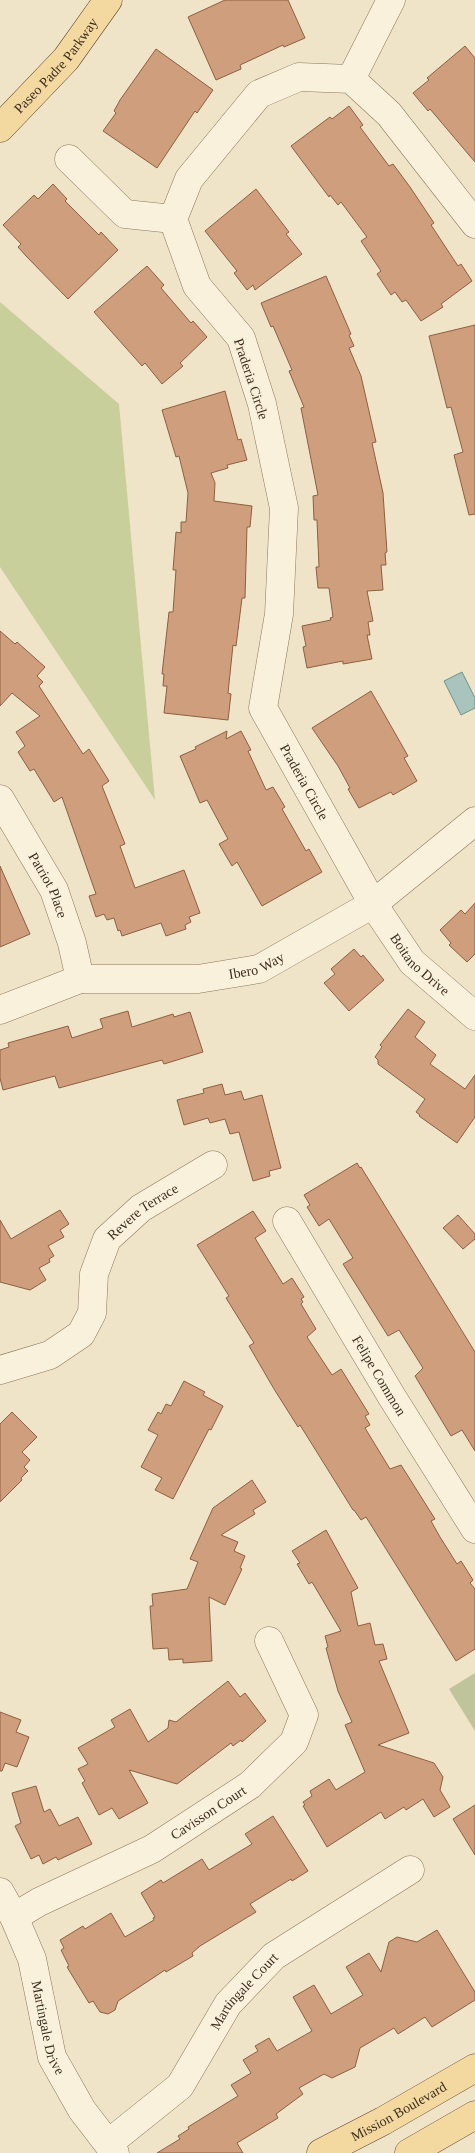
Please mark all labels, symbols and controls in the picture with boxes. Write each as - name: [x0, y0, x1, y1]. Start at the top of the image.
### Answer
- street label: Paseo Padre Parkway: [11, 15, 100, 116]
- street label: Praderia Circle: [231, 337, 271, 421]
- street label: Praderia Circle: [277, 741, 332, 822]
- street label: Patriot Place: [26, 850, 70, 920]
- street label: Boitano Drive: [387, 931, 453, 998]
- street label: Ibero Way: [228, 949, 287, 981]
- street label: Revere Terrace: [104, 1180, 181, 1243]
- street label: Felipe Common: [350, 1333, 409, 1418]
- street label: Cavisson Court: [168, 1782, 249, 1842]
- street label: Martingale Court: [207, 1949, 281, 2032]
- street label: Martingale Drive: [29, 1979, 68, 2077]
- street label: Mission Boulevard: [348, 2079, 449, 2144]

